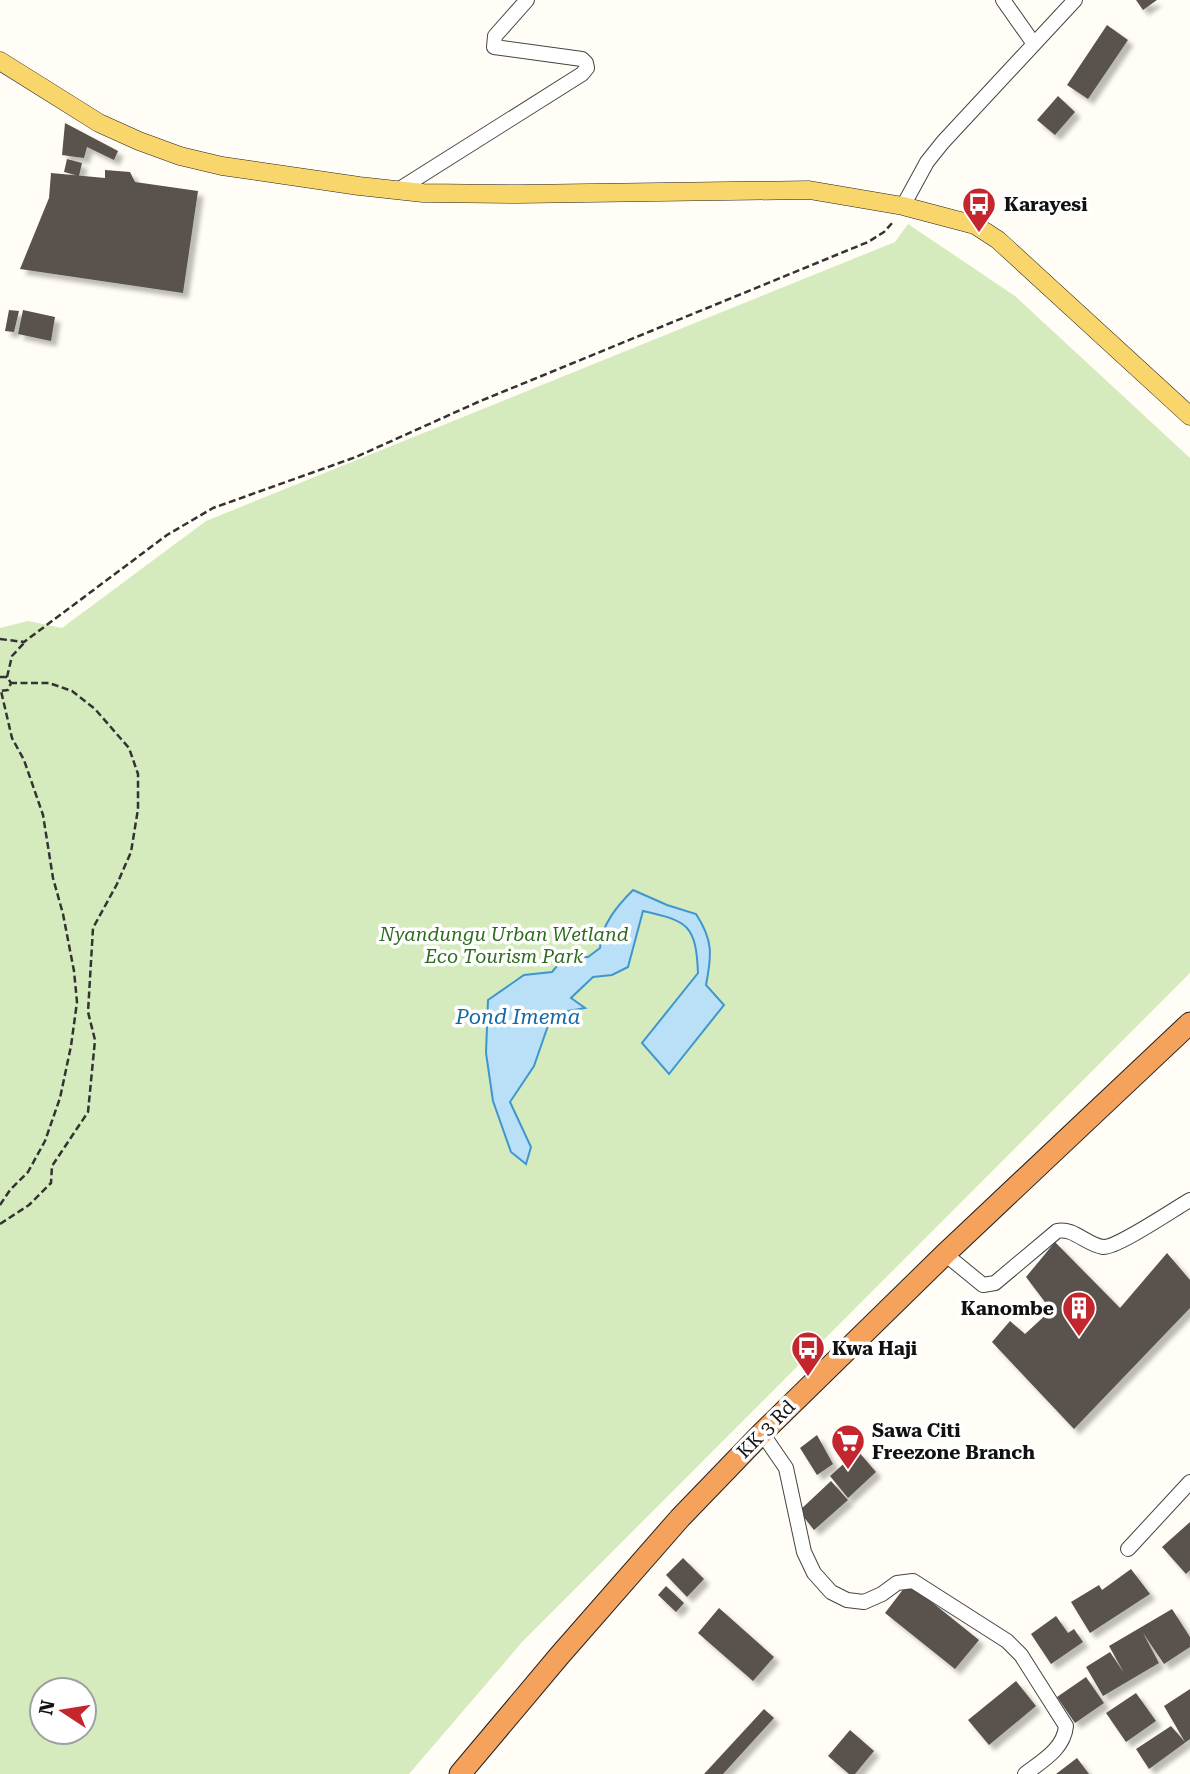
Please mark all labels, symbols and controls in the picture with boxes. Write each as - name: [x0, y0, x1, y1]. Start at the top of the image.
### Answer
- bus stop icon: Karayesi: [960, 185, 998, 234]
- place label: Karayesi: [1004, 193, 1087, 216]
- park label: Nyandungu Urban Wetland Eco Tourism Park: [379, 923, 629, 968]
- water label: Pond Imema: [455, 1005, 580, 1029]
- building icon: Kanombe: [1060, 1289, 1098, 1338]
- place label: Kanombe: [961, 1297, 1054, 1320]
- bus stop icon: Kwa Haji: [789, 1329, 827, 1378]
- place label: Kwa Haji: [832, 1337, 917, 1360]
- street label: KK 3 Rd: [732, 1395, 800, 1463]
- place label: Sawa Citi Freezone Branch: [872, 1419, 1035, 1464]
- supermarket icon: Sawa Citi Freezone Branch: [829, 1422, 867, 1471]
- north arrow: [28, 1676, 98, 1746]
- text: N: [34, 1698, 60, 1717]

